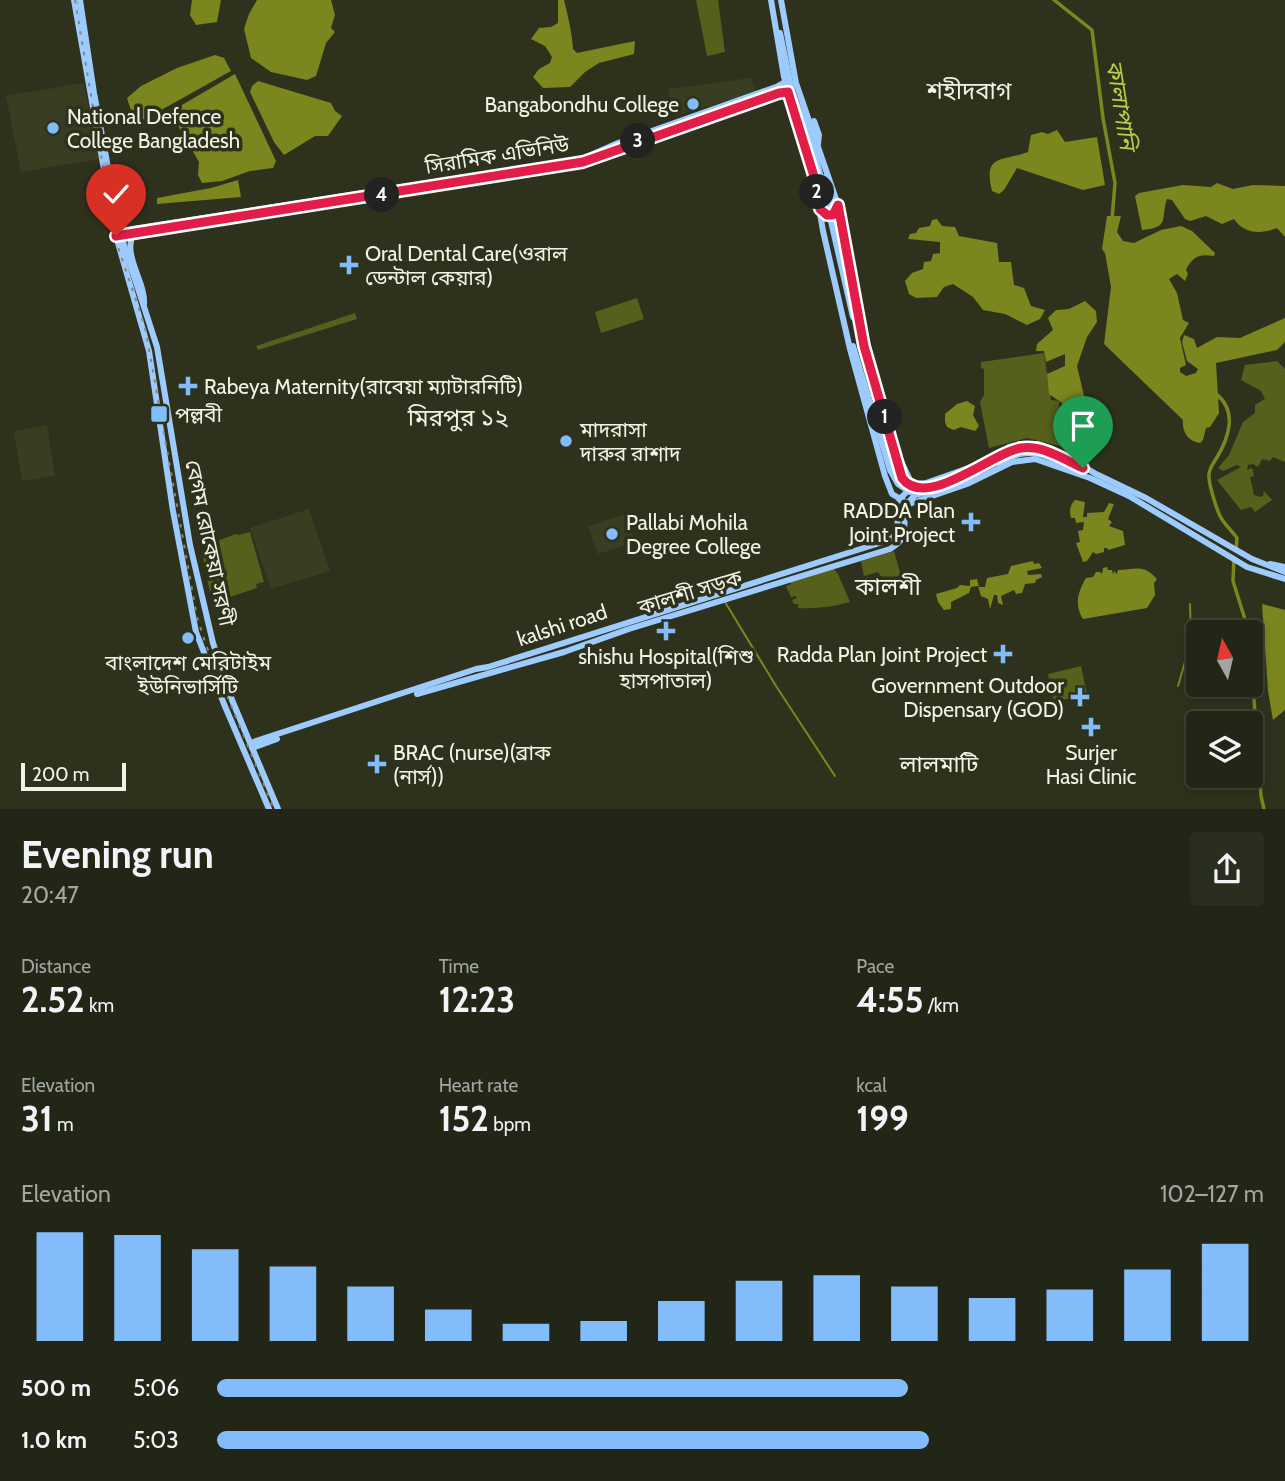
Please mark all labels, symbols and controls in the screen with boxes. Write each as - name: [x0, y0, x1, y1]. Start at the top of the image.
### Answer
- water label: কালাপানি: [1100, 58, 1143, 156]
- district label: শহীদবাগ: [925, 76, 1012, 105]
- place label: Bangabondhu College: [484, 92, 679, 117]
- marker: Bangabondhu College: [685, 96, 701, 112]
- place label: National Defence College Bangladesh: [67, 104, 240, 153]
- marker: National Defence College Bangladesh: [45, 120, 61, 136]
- pin: 3: [620, 124, 656, 158]
- text: 3: [632, 129, 643, 152]
- street label: সিরামিক এভিনিউ: [422, 131, 572, 179]
- pin: [86, 164, 146, 236]
- pin: 2: [800, 174, 834, 210]
- icon: check: [97, 175, 135, 213]
- pin: 4: [364, 178, 400, 212]
- text: 2: [811, 180, 822, 203]
- text: 4: [376, 183, 387, 206]
- place label: Oral Dental Care(ওরাল ডেন্টাল কেয়ার): [365, 241, 568, 290]
- marker: Oral Dental Care(ওরাল ডেন্টাল কেয়ার): [339, 255, 359, 275]
- place label: Rabeya Maternity(রাবেয়া ম্যাটারনিটি): [204, 374, 523, 399]
- marker: Rabeya Maternity(রাবেয়া ম্যাটারনিটি): [178, 376, 198, 396]
- pin: [1053, 396, 1113, 468]
- pin: 1: [868, 400, 903, 434]
- place label: পল্লবী: [175, 402, 223, 427]
- district label: মিরপুর ১২: [407, 403, 508, 432]
- marker: পল্লবী: [149, 404, 169, 424]
- text: 1: [881, 405, 888, 428]
- icon: arrive: [1064, 407, 1102, 445]
- place label: মাদরাসা দারুর রাশাদ: [579, 417, 681, 466]
- marker: মাদরাসা দারুর রাশাদ: [558, 433, 574, 449]
- street label: বেগম রোকেয়া সরণী: [180, 458, 240, 629]
- place label: RADDA Plan Joint Project: [843, 498, 955, 548]
- place label: Pallabi Mohila Degree College: [626, 510, 761, 559]
- marker: RADDA Plan Joint Project: [961, 512, 981, 532]
- marker: Pallabi Mohila Degree College: [604, 526, 620, 542]
- street label: কালশী সড়ক: [634, 564, 746, 620]
- district label: কালশী: [854, 572, 922, 601]
- street label: kalshi road: [514, 599, 610, 651]
- north arrow: [1186, 620, 1264, 696]
- map controls: [1186, 620, 1263, 788]
- marker: shishu Hospital(শিশু হাসপাতাল): [656, 621, 676, 641]
- marker: বাংলাদেশ মেরিটাইম ইউনিভার্সিটি: [180, 630, 196, 646]
- place label: Radda Plan Joint Project: [777, 642, 987, 668]
- place label: shishu Hospital(শিশু হাসপাতাল): [578, 644, 754, 693]
- marker: Radda Plan Joint Project: [993, 644, 1013, 664]
- place label: বাংলাদেশ মেরিটাইম ইউনিভার্সিটি: [104, 650, 272, 699]
- place label: Government Outdoor Dispensary (GOD): [871, 673, 1064, 722]
- marker: Government Outdoor Dispensary (GOD): [1070, 687, 1090, 707]
- button: layers: [1186, 711, 1263, 788]
- marker: Surjer Hasi Clinic: [1081, 717, 1101, 737]
- place label: BRAC (nurse)(ব্রাক (নার্স)): [393, 740, 552, 789]
- place label: Surjer Hasi Clinic: [1046, 740, 1136, 789]
- district label: লালমাটি: [899, 750, 979, 778]
- marker: BRAC (nurse)(ব্রাক (নার্স)): [367, 754, 387, 774]
- scale bar: [21, 760, 126, 792]
- text: 200 m: [32, 763, 89, 786]
- text: Evening run: [21, 831, 214, 878]
- button: share: [1190, 832, 1264, 906]
- text: 20:47: [21, 881, 79, 909]
- text: Distance: [21, 955, 91, 978]
- text: Time: [439, 955, 479, 978]
- text: Pace: [856, 955, 894, 978]
- text: 2.52: [21, 978, 85, 1021]
- text: 12:23: [439, 978, 515, 1021]
- text: 4:55: [856, 978, 923, 1021]
- text: km: [85, 994, 114, 1017]
- text: /km: [923, 994, 959, 1017]
- text: Elevation: [21, 1074, 95, 1097]
- text: Heart rate: [439, 1074, 518, 1097]
- text: kcal: [856, 1074, 887, 1097]
- text: 31: [21, 1097, 53, 1140]
- text: 152: [439, 1097, 489, 1140]
- text: 199: [856, 1097, 909, 1140]
- text: m: [53, 1113, 74, 1136]
- text: bpm: [489, 1113, 531, 1136]
- text: Elevation: [21, 1180, 111, 1208]
- text: 102–127 m: [1160, 1180, 1264, 1208]
- text: 500 m: [21, 1374, 91, 1402]
- text: 5:06: [133, 1374, 179, 1402]
- text: 1.0 km: [21, 1426, 87, 1454]
- text: 5:03: [133, 1426, 179, 1454]

